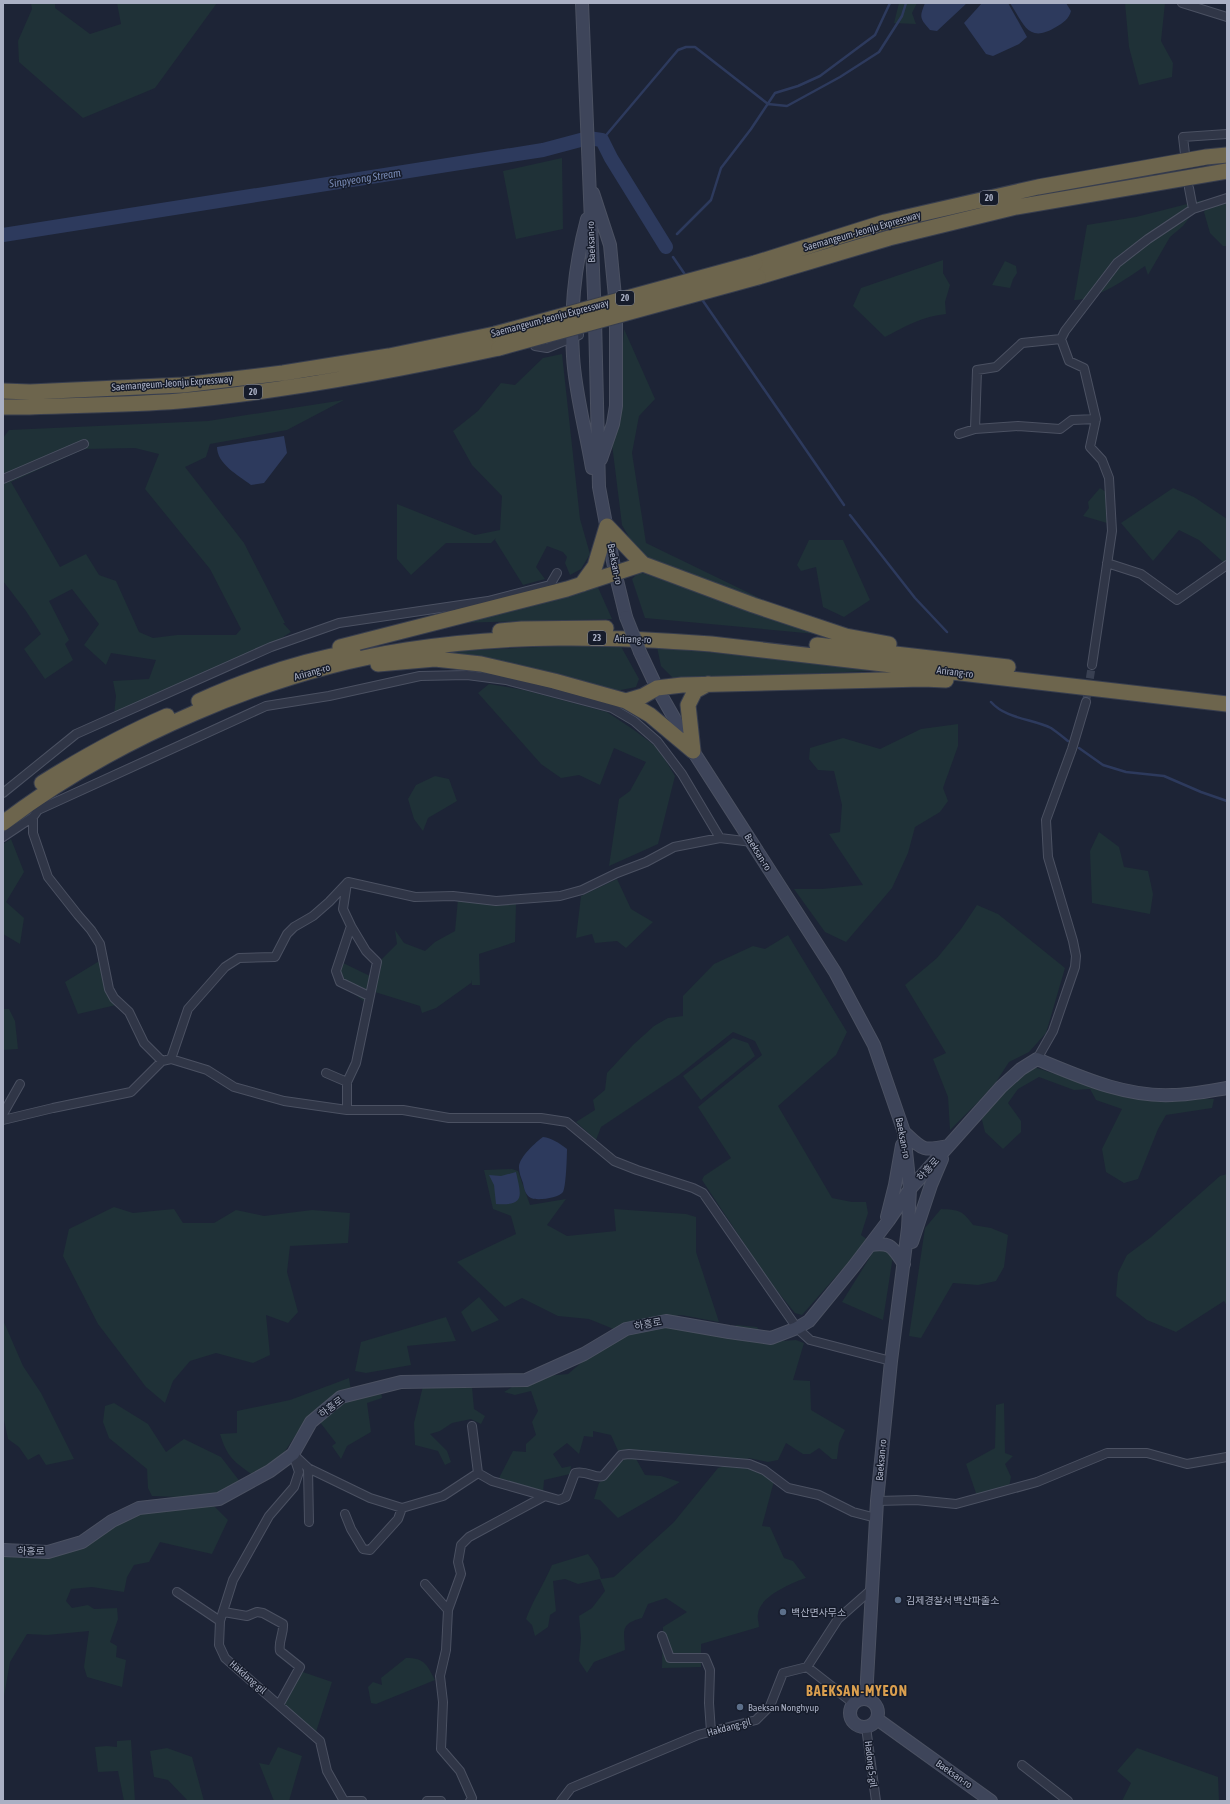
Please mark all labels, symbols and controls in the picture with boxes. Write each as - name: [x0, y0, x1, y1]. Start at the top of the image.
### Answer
- water label: Sinpyeong Stream: [327, 166, 402, 190]
- road number: 20: [980, 191, 998, 205]
- street label: Saemangeum-Jeonju Expressway: [802, 209, 922, 253]
- street label: Baeksan-ro: [585, 221, 597, 263]
- road number: 20: [616, 291, 634, 305]
- street label: Saemangeum-Jeonju Expressway: [490, 297, 610, 339]
- street label: Saemangeum-Jeonju Expressway: [111, 373, 233, 393]
- road number: 20: [244, 385, 262, 399]
- street label: Baeksan-ro: [606, 543, 624, 586]
- road number: 23: [588, 631, 606, 645]
- street label: Arirang-ro: [614, 633, 652, 645]
- street label: Arirang-ro: [293, 662, 332, 682]
- street label: Arirang-ro: [936, 664, 974, 680]
- street label: Baeksan-ro: [742, 831, 774, 873]
- street label: Baeksan-ro: [894, 1117, 912, 1160]
- street label: 하흥로: [915, 1155, 941, 1183]
- street label: 하흥로: [633, 1316, 663, 1332]
- street label: 하흥로: [317, 1394, 345, 1420]
- street label: Baeksan-ro: [874, 1439, 888, 1481]
- street label: 하흥로: [17, 1545, 45, 1557]
- marker: 김제경찰서 백산파출소: [893, 1595, 903, 1605]
- place label: 김제경찰서 백산파출소: [906, 1595, 999, 1606]
- marker: 백산면사무소: [778, 1607, 788, 1617]
- place label: 백산면사무소: [791, 1607, 846, 1618]
- street label: Hakdang-gil: [227, 1658, 269, 1696]
- district label: BAEKSAN-MYEON: [806, 1683, 908, 1699]
- marker: Baeksan Nonghyup: [735, 1702, 745, 1712]
- place label: Baeksan Nonghyup: [748, 1702, 819, 1713]
- street label: Hakdang-gil: [706, 1716, 752, 1738]
- street label: Hadong 5-gil: [863, 1740, 879, 1788]
- street label: Baeksan-ro: [934, 1758, 974, 1791]

